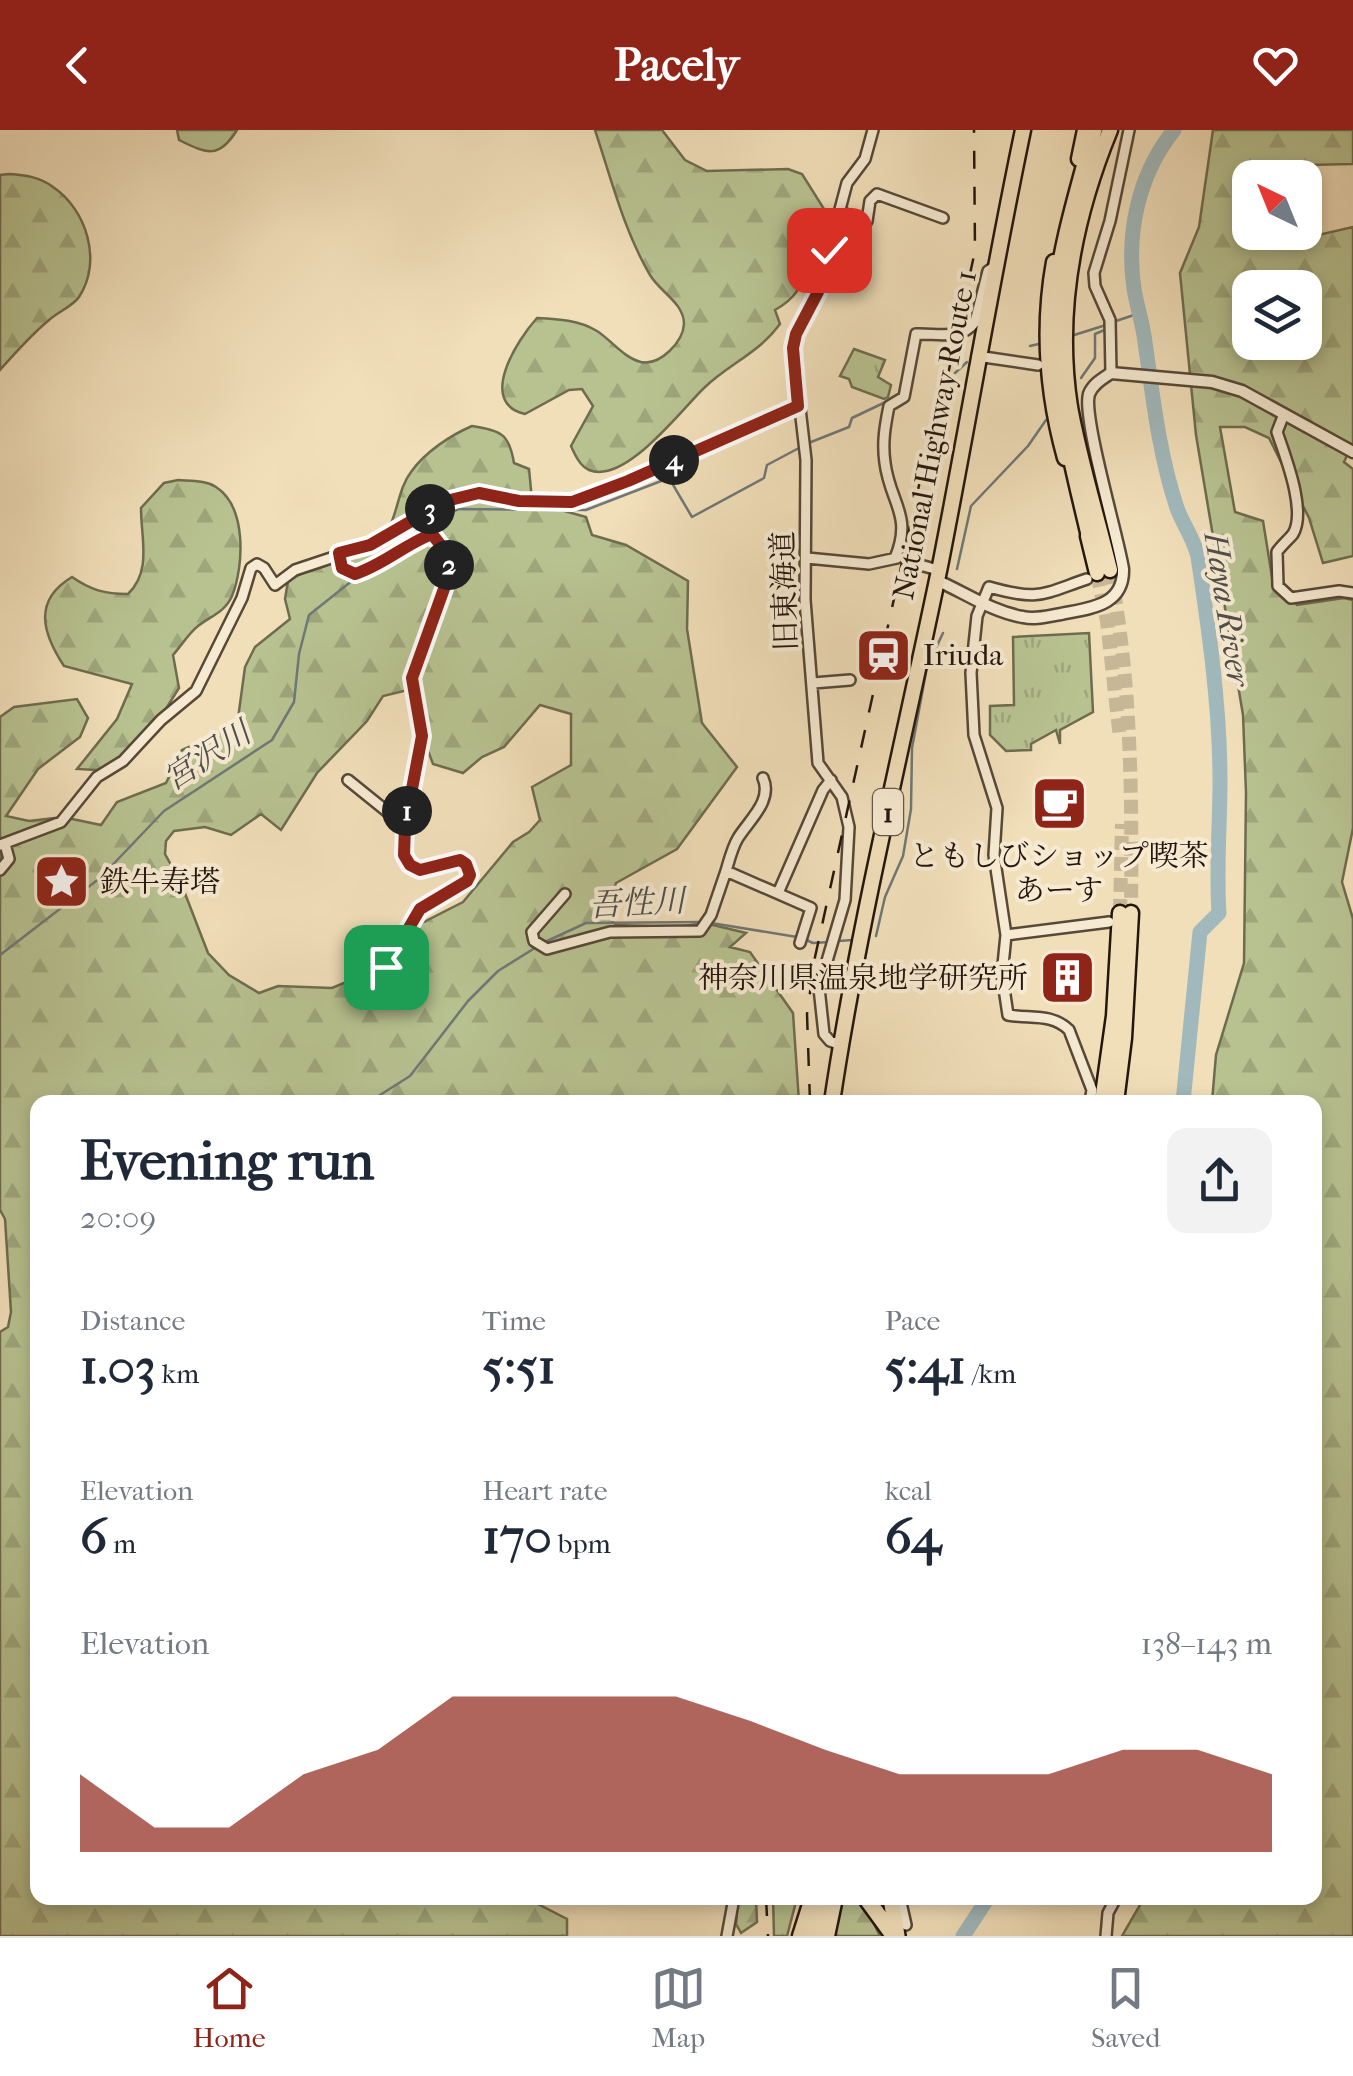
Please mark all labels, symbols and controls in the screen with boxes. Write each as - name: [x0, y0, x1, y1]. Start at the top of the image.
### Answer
- icon: back: [50, 38, 105, 93]
- icon: heart: [1248, 38, 1303, 93]
- text: Pacely: [614, 39, 739, 92]
- north arrow: [1232, 160, 1322, 250]
- map controls: [1232, 160, 1322, 360]
- pin: [787, 208, 872, 293]
- icon: check: [802, 223, 857, 278]
- street label: National Highway Route 1: [886, 267, 984, 603]
- button: layers: [1232, 270, 1322, 360]
- pin: 4: [649, 435, 699, 485]
- text: 4: [666, 443, 682, 476]
- pin: 3: [405, 484, 455, 534]
- text: 3: [424, 492, 436, 525]
- water label: Haya River: [1196, 528, 1258, 691]
- street label: 旧東海道: [765, 530, 805, 652]
- pin: 2: [424, 540, 474, 590]
- text: 2: [442, 548, 456, 581]
- station icon: Iriuda: [854, 625, 914, 685]
- place label: Iriuda: [923, 638, 1004, 673]
- water label: 宮沢川: [157, 713, 260, 798]
- cafe icon: ともしびショップ喫茶 あーす: [1029, 773, 1089, 833]
- pin: 1: [382, 786, 432, 836]
- road number: 1: [873, 789, 903, 835]
- text: 1: [402, 794, 412, 827]
- place label: ともしびショップ喫茶 あーす: [909, 839, 1209, 908]
- place icon: 鉄牛寿塔: [31, 852, 91, 912]
- place label: 鉄牛寿塔: [100, 865, 220, 900]
- water label: 吾性川: [588, 882, 689, 924]
- pin: [344, 925, 429, 1010]
- icon: arrive: [359, 940, 414, 995]
- building icon: 神奈川県温泉地学研究所: [1037, 948, 1097, 1008]
- place label: 神奈川県温泉地学研究所: [698, 961, 1028, 996]
- button: share: [1167, 1128, 1272, 1233]
- text: Evening run: [80, 1129, 374, 1193]
- text: 20:09: [80, 1199, 156, 1236]
- text: Distance: [80, 1304, 185, 1337]
- text: Time: [482, 1304, 546, 1337]
- text: Pace: [885, 1304, 940, 1337]
- text: 1.03: [80, 1337, 156, 1396]
- text: 5:51: [482, 1337, 556, 1396]
- text: 5:41: [885, 1337, 966, 1396]
- text: km: [156, 1357, 199, 1390]
- text: /km: [966, 1357, 1016, 1390]
- text: Elevation: [80, 1474, 193, 1507]
- text: Heart rate: [482, 1474, 608, 1507]
- text: kcal: [885, 1474, 932, 1507]
- text: 6: [80, 1507, 107, 1566]
- text: 170: [482, 1507, 552, 1566]
- text: 64: [885, 1507, 941, 1566]
- text: m: [107, 1527, 136, 1560]
- text: bpm: [552, 1527, 611, 1560]
- text: Elevation: [80, 1625, 209, 1662]
- text: 138–143 m: [1141, 1625, 1272, 1662]
- tab: Home: [193, 1961, 265, 2054]
- tab: Map: [651, 1961, 706, 2054]
- tab: Saved: [1091, 1961, 1160, 2054]

